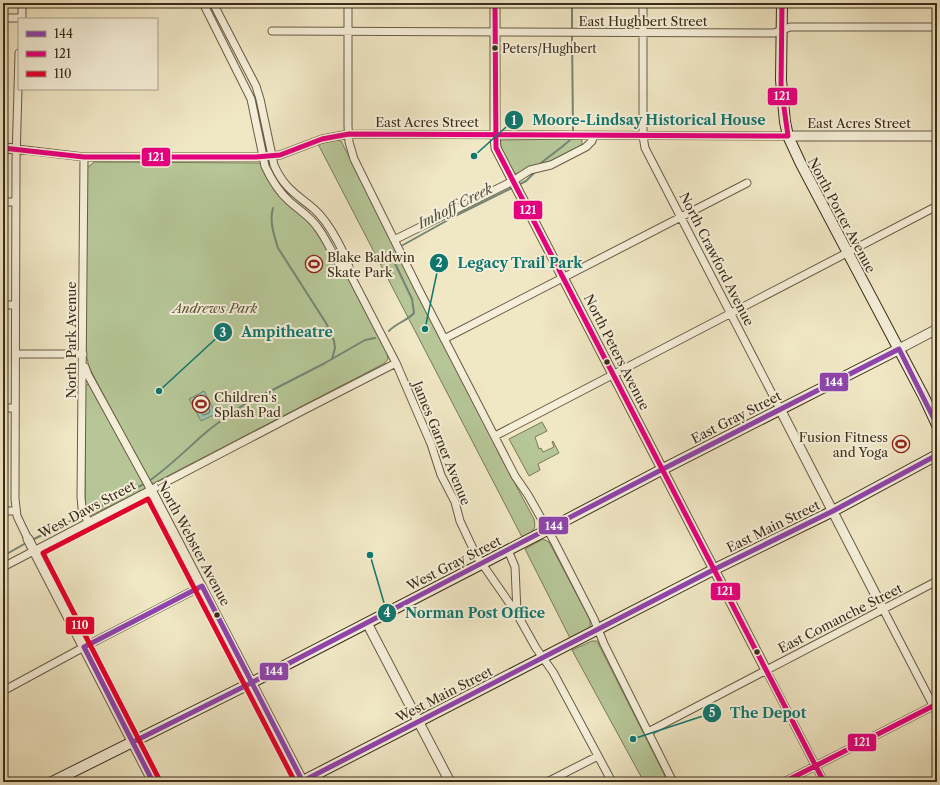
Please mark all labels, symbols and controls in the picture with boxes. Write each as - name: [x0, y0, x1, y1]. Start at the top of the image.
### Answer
- street label: East Hughbert Street: [579, 13, 708, 29]
- legend: [18, 18, 158, 90]
- text: 144: [54, 26, 73, 41]
- place label: Peters/Hughbert: [502, 41, 597, 56]
- marker: Peters/Hughbert: [490, 43, 500, 53]
- text: 121: [54, 46, 71, 61]
- text: 110: [54, 66, 72, 81]
- line badge: 121: [767, 87, 798, 106]
- text: 121: [774, 89, 790, 103]
- callout: Moore-Lindsay Historical House: [504, 107, 773, 133]
- text: Moore-Lindsay Historical House: [532, 111, 766, 129]
- text: 1: [511, 113, 517, 128]
- street label: East Acres Street: [375, 114, 479, 130]
- street label: East Acres Street: [807, 115, 911, 131]
- line badge: 121: [141, 147, 171, 167]
- text: 121: [148, 150, 164, 164]
- street label: North Porter Avenue: [805, 155, 879, 275]
- water label: Imhoff Creek: [413, 179, 496, 233]
- street label: North Crawford Avenue: [676, 190, 758, 328]
- line badge: 121: [513, 200, 543, 220]
- text: 121: [520, 203, 536, 217]
- place label: Blake Baldwin Skate Park: [327, 249, 415, 280]
- callout: Legacy Trail Park: [429, 250, 591, 276]
- sports icon: Blake Baldwin Skate Park: [304, 254, 324, 274]
- text: Legacy Trail Park: [457, 254, 583, 272]
- text: 2: [435, 255, 443, 270]
- street label: North Park Avenue: [63, 281, 79, 399]
- street label: North Peters Avenue: [581, 291, 653, 413]
- park label: Andrews Park: [171, 300, 258, 316]
- callout: Ampitheatre: [213, 319, 341, 345]
- text: Ampitheatre: [240, 323, 333, 341]
- text: 3: [220, 325, 227, 340]
- unlabelled marker: [602, 357, 612, 367]
- line badge: 144: [819, 372, 849, 392]
- text: 144: [825, 375, 843, 389]
- street label: James Garner Avenue: [409, 377, 474, 507]
- street label: East Gray Street: [688, 387, 784, 447]
- place label: Children's Splash Pad: [214, 389, 281, 420]
- sports icon: Children's Splash Pad: [191, 394, 211, 414]
- place label: Fusion Fitness and Yoga: [799, 429, 888, 460]
- sports icon: Fusion Fitness and Yoga: [891, 434, 911, 454]
- street label: West Daws Street: [35, 476, 139, 542]
- street label: North Webster Avenue: [154, 478, 234, 608]
- street label: East Main Street: [724, 496, 823, 555]
- line badge: 144: [538, 516, 569, 535]
- text: 144: [545, 519, 563, 533]
- street label: West Gray Street: [403, 532, 504, 594]
- street label: East Comanche Street: [775, 580, 905, 656]
- line badge: 121: [710, 582, 741, 601]
- text: 121: [717, 584, 733, 598]
- callout: Norman Post Office: [377, 600, 553, 626]
- text: Norman Post Office: [405, 604, 545, 622]
- text: 4: [383, 605, 391, 620]
- unlabelled marker: [212, 610, 222, 620]
- line badge: 110: [65, 616, 95, 635]
- text: 110: [72, 618, 88, 632]
- unlabelled marker: [752, 647, 762, 657]
- line badge: 144: [259, 662, 289, 681]
- street label: West Main Street: [392, 663, 495, 726]
- text: 144: [265, 664, 283, 678]
- callout: The Depot: [702, 700, 814, 726]
- text: The Depot: [730, 704, 807, 722]
- text: 5: [709, 705, 716, 720]
- line badge: 121: [847, 733, 877, 752]
- text: 121: [854, 735, 870, 749]

